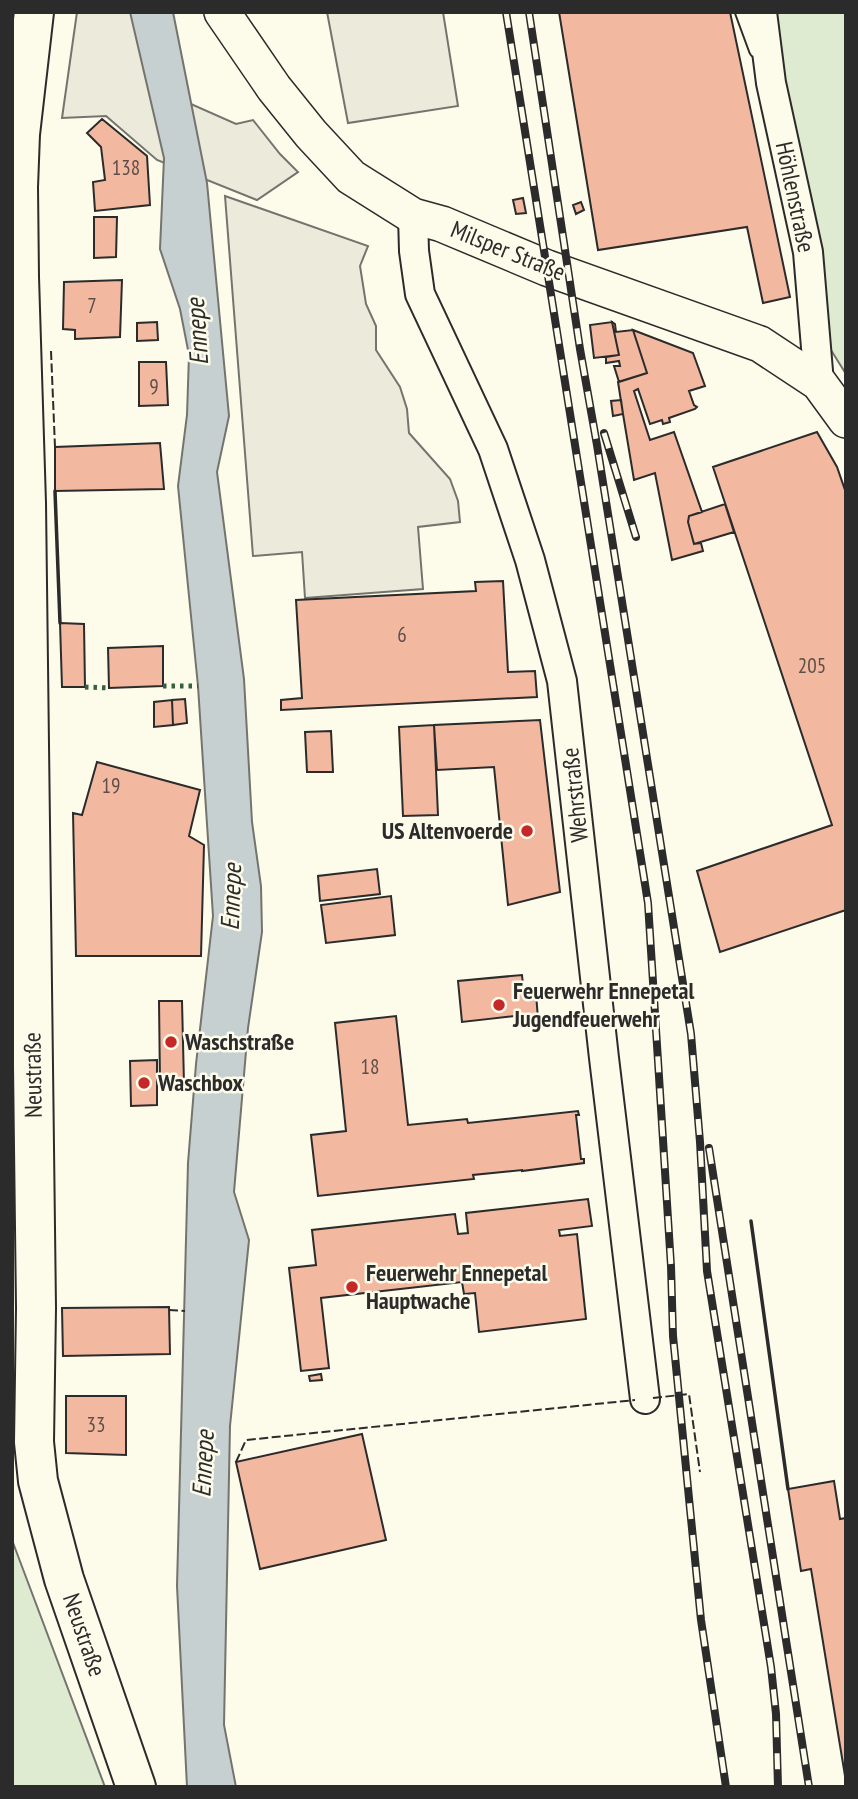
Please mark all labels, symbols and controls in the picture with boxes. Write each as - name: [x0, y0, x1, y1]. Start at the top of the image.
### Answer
- street label: Höhlenstraße: [769, 139, 822, 255]
- house number: 138: [112, 154, 140, 181]
- street label: Milsper Straße: [446, 214, 570, 288]
- house number: 7: [87, 292, 97, 319]
- water label: Ennepe: [178, 295, 215, 366]
- house number: 9: [149, 373, 159, 400]
- house number: 6: [397, 621, 407, 648]
- house number: 205: [798, 652, 826, 679]
- street label: Wehrstraße: [554, 746, 595, 844]
- house number: 19: [102, 772, 120, 799]
- place label: US Altenvoerde: [382, 815, 513, 846]
- marker: US Altenvoerde: [519, 823, 535, 839]
- water label: Ennepe: [213, 861, 248, 931]
- place label: Feuerwehr Ennepetal Jugendfeuerwehr: [512, 975, 695, 1034]
- marker: Feuerwehr Ennepetal Jugendfeuerwehr: [491, 997, 507, 1013]
- place label: Waschstraße: [184, 1026, 294, 1057]
- street label: Neustraße: [16, 1032, 49, 1118]
- marker: Waschstraße: [163, 1034, 179, 1050]
- house number: 18: [361, 1053, 379, 1080]
- place label: Waschbox: [157, 1067, 244, 1098]
- marker: Waschbox: [136, 1075, 152, 1091]
- place label: Feuerwehr Ennepetal Hauptwache: [366, 1257, 548, 1316]
- marker: Feuerwehr Ennepetal Hauptwache: [344, 1279, 360, 1295]
- house number: 33: [87, 1411, 105, 1438]
- water label: Ennepe: [184, 1428, 221, 1498]
- street label: Neustraße: [56, 1589, 113, 1680]

